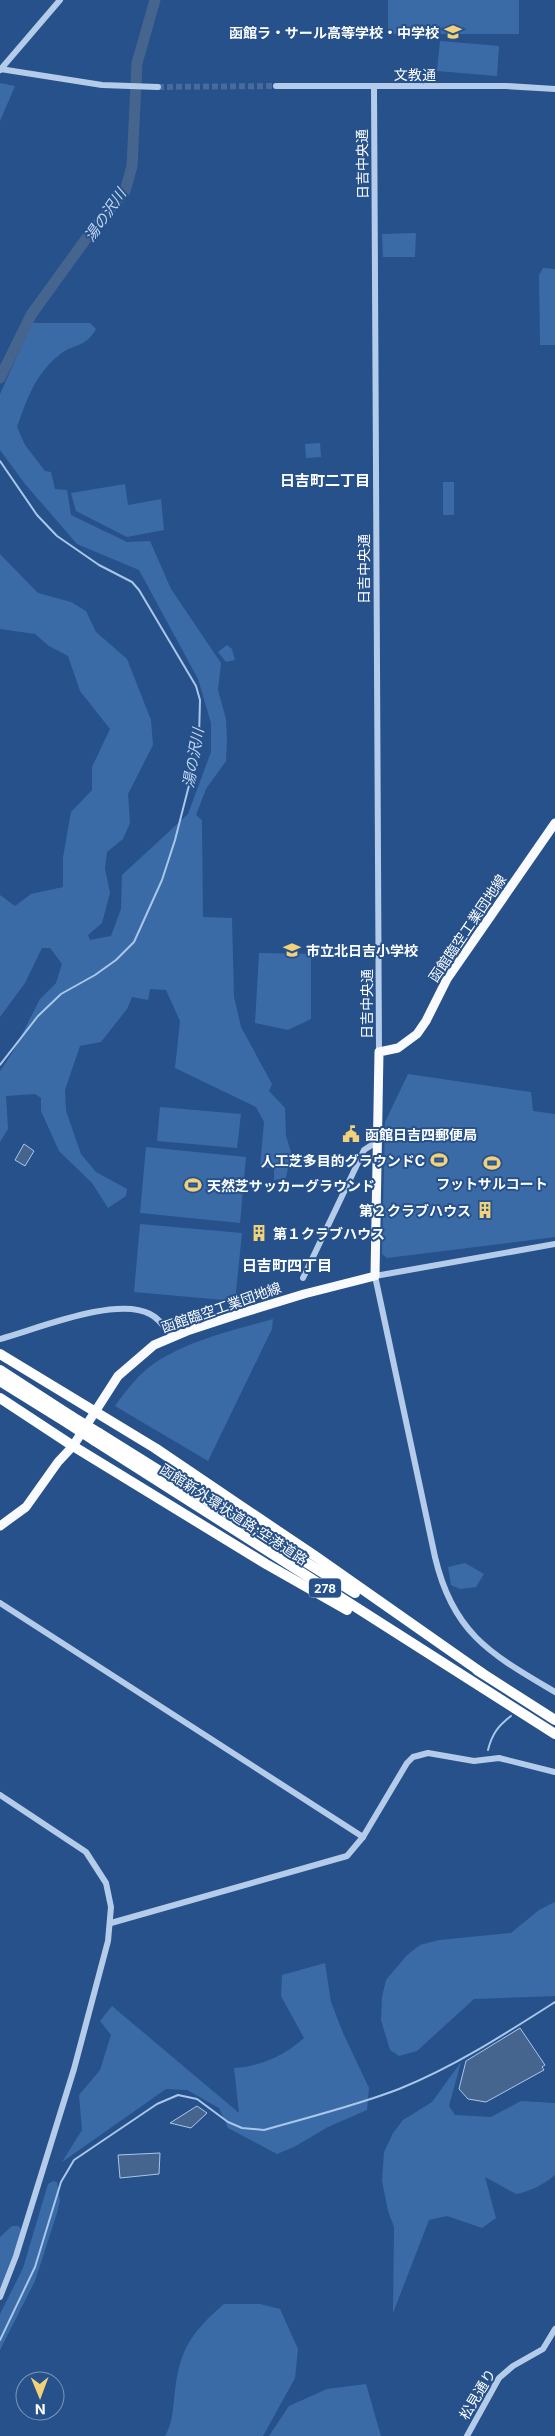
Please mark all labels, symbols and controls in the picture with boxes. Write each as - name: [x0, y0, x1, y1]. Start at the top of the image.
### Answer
- school or university icon: 函館ラ・サール高等学校・中学校: [443, 22, 463, 42]
- place label: 函館ラ・サール高等学校・中学校: [229, 24, 439, 41]
- street label: 文教通: [394, 66, 436, 83]
- street label: 日吉中央通: [353, 129, 371, 199]
- water label: 湯の沢川: [80, 183, 131, 245]
- district label: 日吉町二丁目: [280, 471, 370, 490]
- street label: 日吉中央通: [355, 534, 372, 604]
- water label: 湯の沢川: [178, 725, 208, 789]
- street label: 函館臨空工業団地線: [425, 871, 509, 985]
- school or university icon: 市立北日吉小学校: [282, 940, 302, 960]
- place label: 市立北日吉小学校: [306, 942, 418, 959]
- street label: 日吉中央通: [358, 969, 375, 1039]
- public building icon: 函館日吉四郵便局: [341, 1124, 361, 1144]
- place label: 函館日吉四郵便局: [365, 1126, 477, 1143]
- sports icon: 人工芝多目的グラウンドC: [429, 1150, 449, 1170]
- place label: 人工芝多目的グラウンドC: [261, 1152, 425, 1169]
- sports icon: フットサルコート: [482, 1153, 502, 1173]
- sports icon: 天然芝サッカーグラウンド: [183, 1175, 203, 1195]
- place label: フットサルコート: [436, 1175, 548, 1192]
- place label: 天然芝サッカーグラウンド: [207, 1177, 375, 1194]
- building icon: 第２クラブハウス: [475, 1200, 495, 1220]
- place label: 第２クラブハウス: [359, 1202, 471, 1219]
- building icon: 第１クラブハウス: [249, 1223, 269, 1243]
- place label: 第１クラブハウス: [273, 1225, 385, 1242]
- district label: 日吉町四丁目: [242, 1256, 332, 1275]
- street label: 函館臨空工業団地線: [159, 1278, 283, 1336]
- street label: 函館新外環状道路;空港道路: [157, 1460, 311, 1568]
- road number: 278: [309, 1579, 341, 1598]
- street label: 松見通り: [455, 2366, 499, 2422]
- north arrow: [15, 2371, 65, 2421]
- text: N: [35, 2401, 46, 2418]

